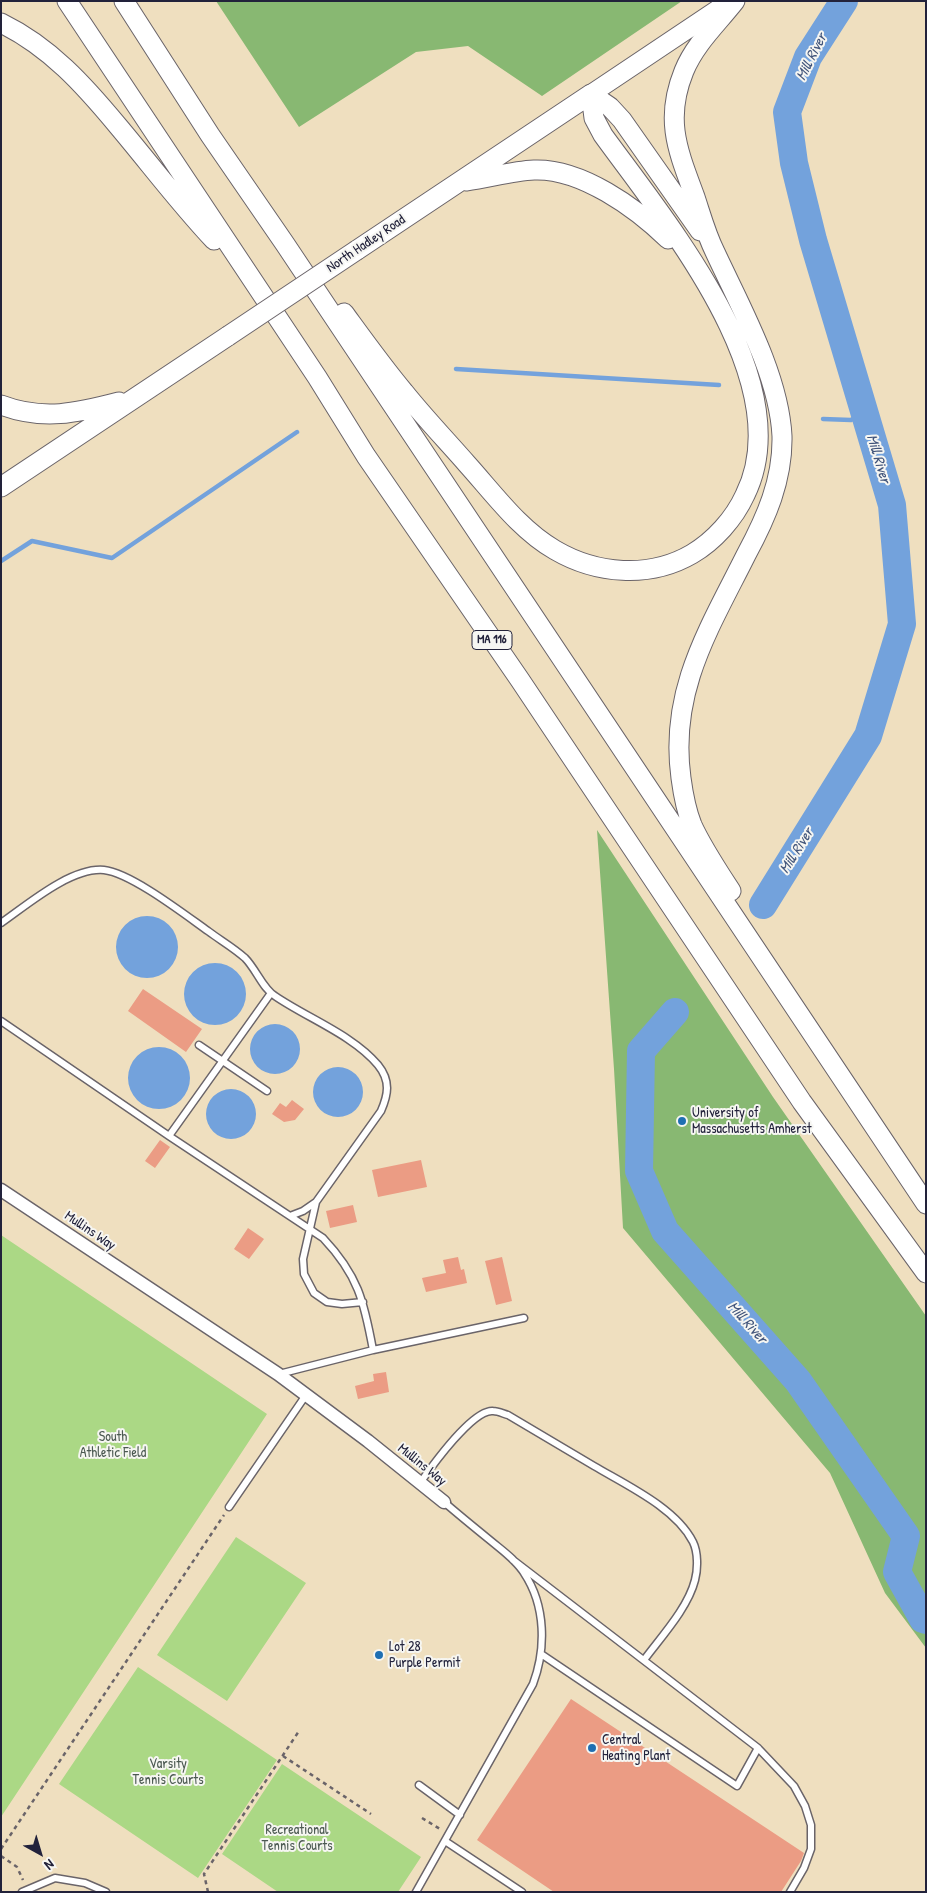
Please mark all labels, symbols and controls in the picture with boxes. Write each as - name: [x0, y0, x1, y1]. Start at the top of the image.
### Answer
- water label: Mill River: [793, 31, 831, 83]
- street label: North Hadley Road: [323, 212, 409, 276]
- water label: Mill River: [862, 432, 894, 486]
- road number: MA 116: [472, 630, 512, 650]
- water label: Mill River: [776, 825, 818, 877]
- place label: University of Massachusetts Amherst: [692, 1105, 812, 1138]
- marker: University of Massachusetts Amherst: [676, 1115, 688, 1127]
- street label: Mullins Way: [61, 1208, 119, 1254]
- water label: Mill River: [724, 1298, 770, 1348]
- park label: South Athletic Field: [80, 1429, 146, 1461]
- street label: Mullins Way: [394, 1440, 450, 1490]
- place label: Lot 28 Purple Permit: [389, 1639, 460, 1671]
- marker: Lot 28 Purple Permit: [373, 1649, 385, 1661]
- place label: Central Heating Plant: [602, 1732, 670, 1764]
- marker: Central Heating Plant: [586, 1742, 598, 1754]
- park label: Varsity Tennis Courts: [132, 1756, 204, 1788]
- park label: Recreational Tennis Courts: [261, 1822, 333, 1854]
- north arrow: [15, 1828, 65, 1878]
- text: N: [41, 1855, 59, 1875]

